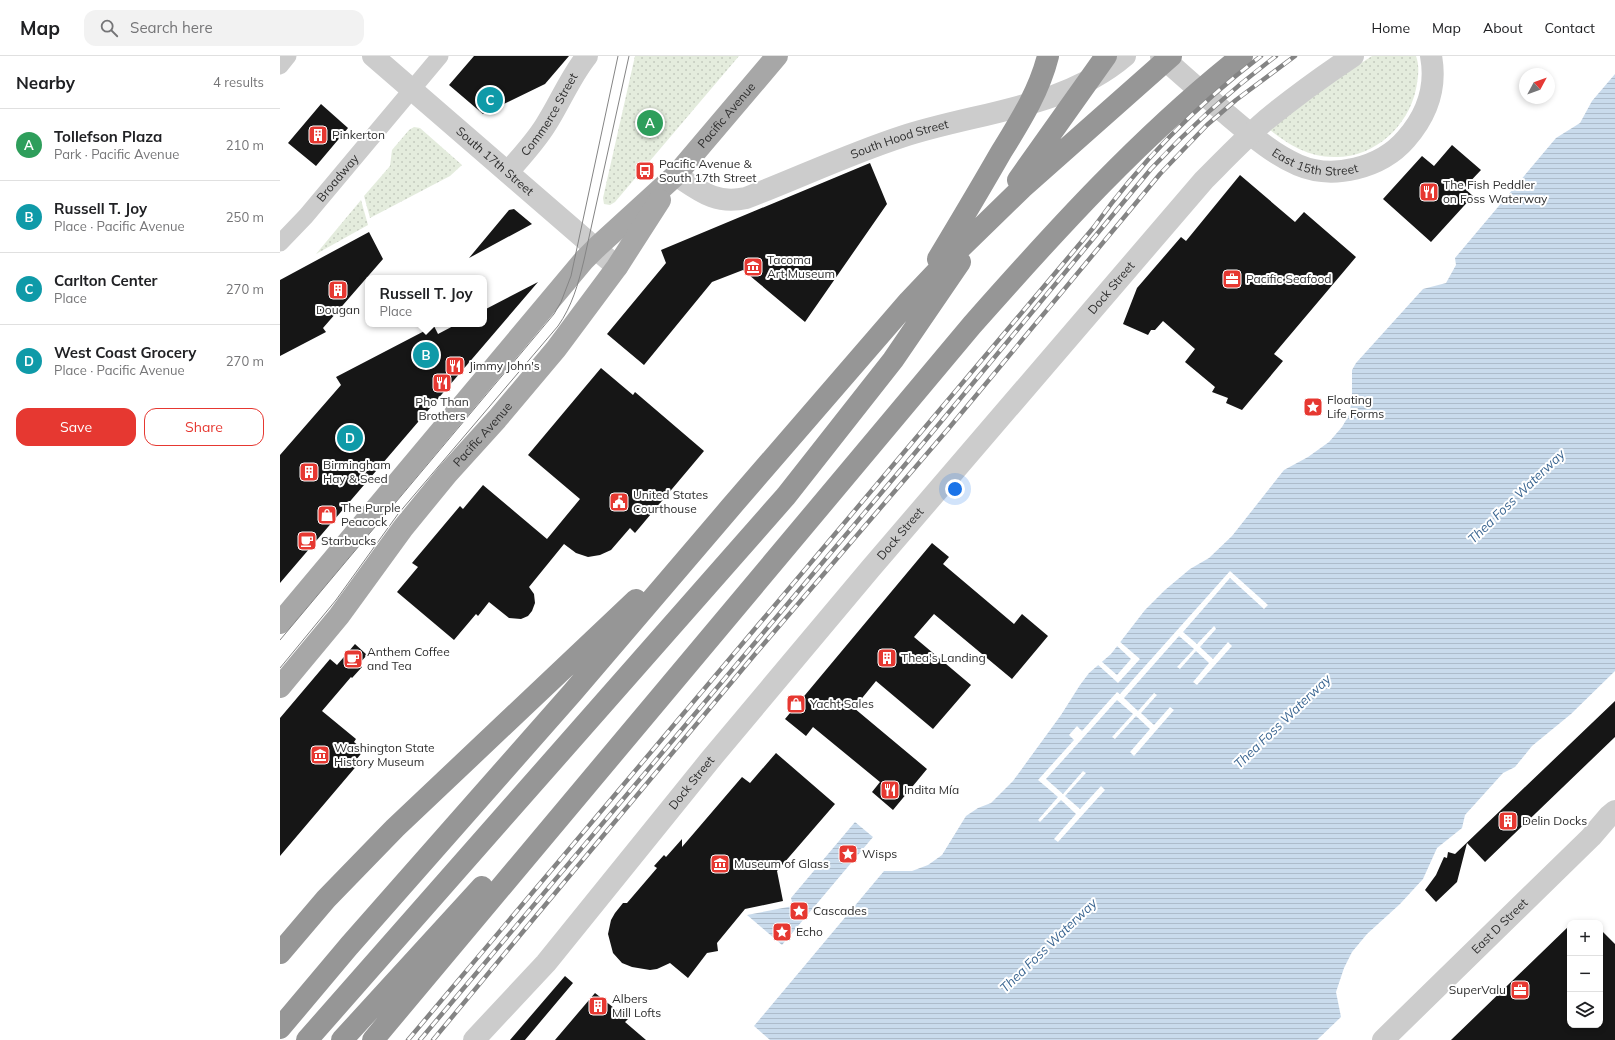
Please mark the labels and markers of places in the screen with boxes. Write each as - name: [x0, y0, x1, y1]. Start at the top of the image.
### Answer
- pin: C: [477, 85, 503, 115]
- pin: A: [637, 108, 663, 138]
- building icon: Pinkerton: [307, 124, 329, 146]
- place label: Pinkerton: [332, 127, 385, 142]
- place label: Pacific Avenue & South 17th Street: [659, 156, 757, 185]
- bus stop icon: Pacific Avenue & South 17th Street: [634, 160, 656, 182]
- place label: The Fish Peddler on Foss Waterway: [1443, 177, 1548, 206]
- restaurant icon: The Fish Peddler on Foss Waterway: [1418, 181, 1440, 203]
- place label: Tacoma Art Museum: [767, 252, 835, 281]
- museum icon: Tacoma Art Museum: [742, 256, 764, 278]
- office icon: Pacific Seafood: [1221, 268, 1243, 290]
- place label: Pacific Seafood: [1246, 271, 1331, 286]
- building icon: Dougan: [327, 279, 349, 301]
- place label: Dougan: [316, 302, 360, 317]
- pin: B: [413, 340, 439, 370]
- restaurant icon: Jimmy John's: [444, 355, 466, 377]
- place label: Jimmy John's: [469, 358, 540, 373]
- restaurant icon: Pho Than Brothers: [431, 372, 453, 394]
- place label: Floating Life Forms: [1327, 392, 1384, 421]
- place label: Pho Than Brothers: [415, 394, 469, 423]
- place icon: Floating Life Forms: [1302, 396, 1324, 418]
- pin: D: [337, 423, 363, 453]
- place label: Birmingham Hay & Seed: [323, 457, 391, 486]
- building icon: Birmingham Hay & Seed: [298, 461, 320, 483]
- place label: United States Courthouse: [633, 487, 708, 516]
- public building icon: United States Courthouse: [608, 491, 630, 513]
- place label: The Purple Peacock: [341, 500, 401, 529]
- shop icon: The Purple Peacock: [316, 504, 338, 526]
- cafe icon: Starbucks: [296, 530, 318, 552]
- place label: Starbucks: [321, 533, 376, 548]
- place label: Anthem Coffee and Tea: [367, 644, 450, 673]
- building icon: Thea's Landing: [876, 647, 898, 669]
- cafe icon: Anthem Coffee and Tea: [342, 648, 364, 670]
- place label: Thea's Landing: [901, 650, 986, 665]
- shop icon: Yacht Sales: [785, 693, 807, 715]
- place label: Yacht Sales: [809, 696, 874, 711]
- place label: Washington State History Museum: [334, 740, 435, 769]
- museum icon: Washington State History Museum: [309, 744, 331, 766]
- restaurant icon: Indita Mía: [879, 779, 901, 801]
- place label: Indita Mía: [904, 782, 959, 797]
- building icon: Delin Docks: [1497, 810, 1519, 832]
- place label: Delin Docks: [1522, 813, 1587, 828]
- place icon: Wisps: [837, 843, 859, 865]
- place label: Wisps: [862, 846, 897, 861]
- museum icon: Museum of Glass: [709, 853, 731, 875]
- place label: Museum of Glass: [734, 856, 829, 871]
- place icon: Cascades: [788, 900, 810, 922]
- place label: Cascades: [813, 903, 867, 918]
- place icon: Echo: [771, 921, 793, 943]
- place label: Echo: [796, 924, 823, 939]
- office icon: SuperValu: [1509, 979, 1531, 1001]
- place label: SuperValu: [1449, 982, 1506, 997]
- place label: Albers Mill Lofts: [612, 991, 661, 1020]
- building icon: Albers Mill Lofts: [587, 995, 609, 1017]

